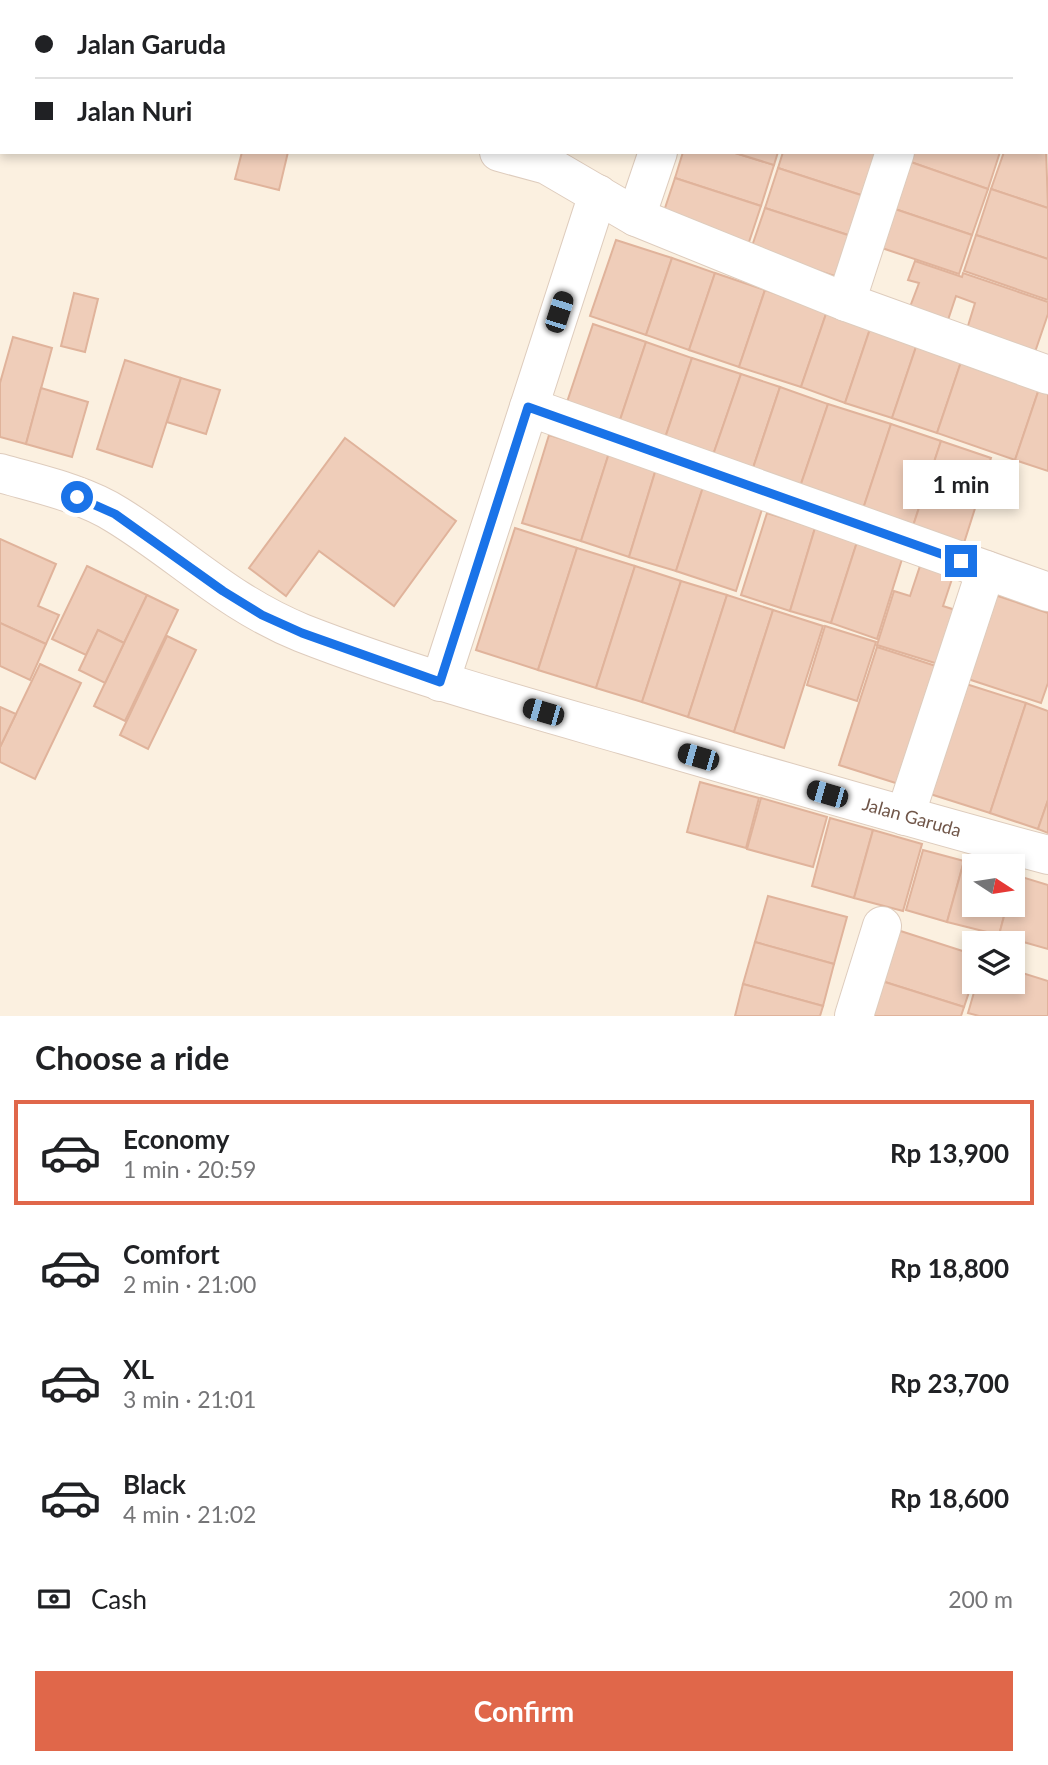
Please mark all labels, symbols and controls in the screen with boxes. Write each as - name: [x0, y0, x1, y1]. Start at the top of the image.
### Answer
- text: Jalan Garuda: [77, 28, 226, 60]
- text: Jalan Nuri: [77, 95, 192, 127]
- car: [543, 289, 576, 335]
- callout: 1 min: [903, 460, 1019, 508]
- text: 1 min: [932, 470, 990, 498]
- route start: [61, 481, 93, 513]
- route end: [945, 545, 977, 577]
- car: [520, 696, 567, 728]
- car: [675, 741, 722, 773]
- car: [804, 778, 851, 810]
- street label: Jalan Garuda: [860, 792, 964, 841]
- north arrow: [962, 854, 1026, 917]
- map controls: [962, 854, 1025, 994]
- button: layers: [962, 931, 1025, 994]
- text: Choose a ride: [35, 1038, 229, 1077]
- icon: car: [39, 1121, 102, 1184]
- text: Economy: [123, 1123, 229, 1155]
- text: Rp 13,900: [890, 1137, 1009, 1169]
- text: 1 min · 20:59: [123, 1155, 256, 1183]
- icon: car: [39, 1236, 102, 1299]
- text: Comfort: [123, 1238, 220, 1270]
- text: Rp 18,800: [890, 1252, 1009, 1284]
- text: 2 min · 21:00: [123, 1270, 256, 1298]
- icon: car: [39, 1351, 102, 1414]
- text: XL: [123, 1353, 154, 1385]
- text: Rp 23,700: [890, 1367, 1009, 1399]
- text: 3 min · 21:01: [123, 1385, 256, 1413]
- icon: car: [39, 1466, 102, 1529]
- text: Black: [123, 1468, 186, 1500]
- text: Rp 18,600: [890, 1482, 1009, 1514]
- text: 4 min · 21:02: [123, 1500, 256, 1528]
- icon: cash: [35, 1580, 73, 1618]
- text: Cash: [91, 1583, 147, 1615]
- text: 200 m: [948, 1585, 1013, 1613]
- button: Confirm: [35, 1671, 1013, 1751]

